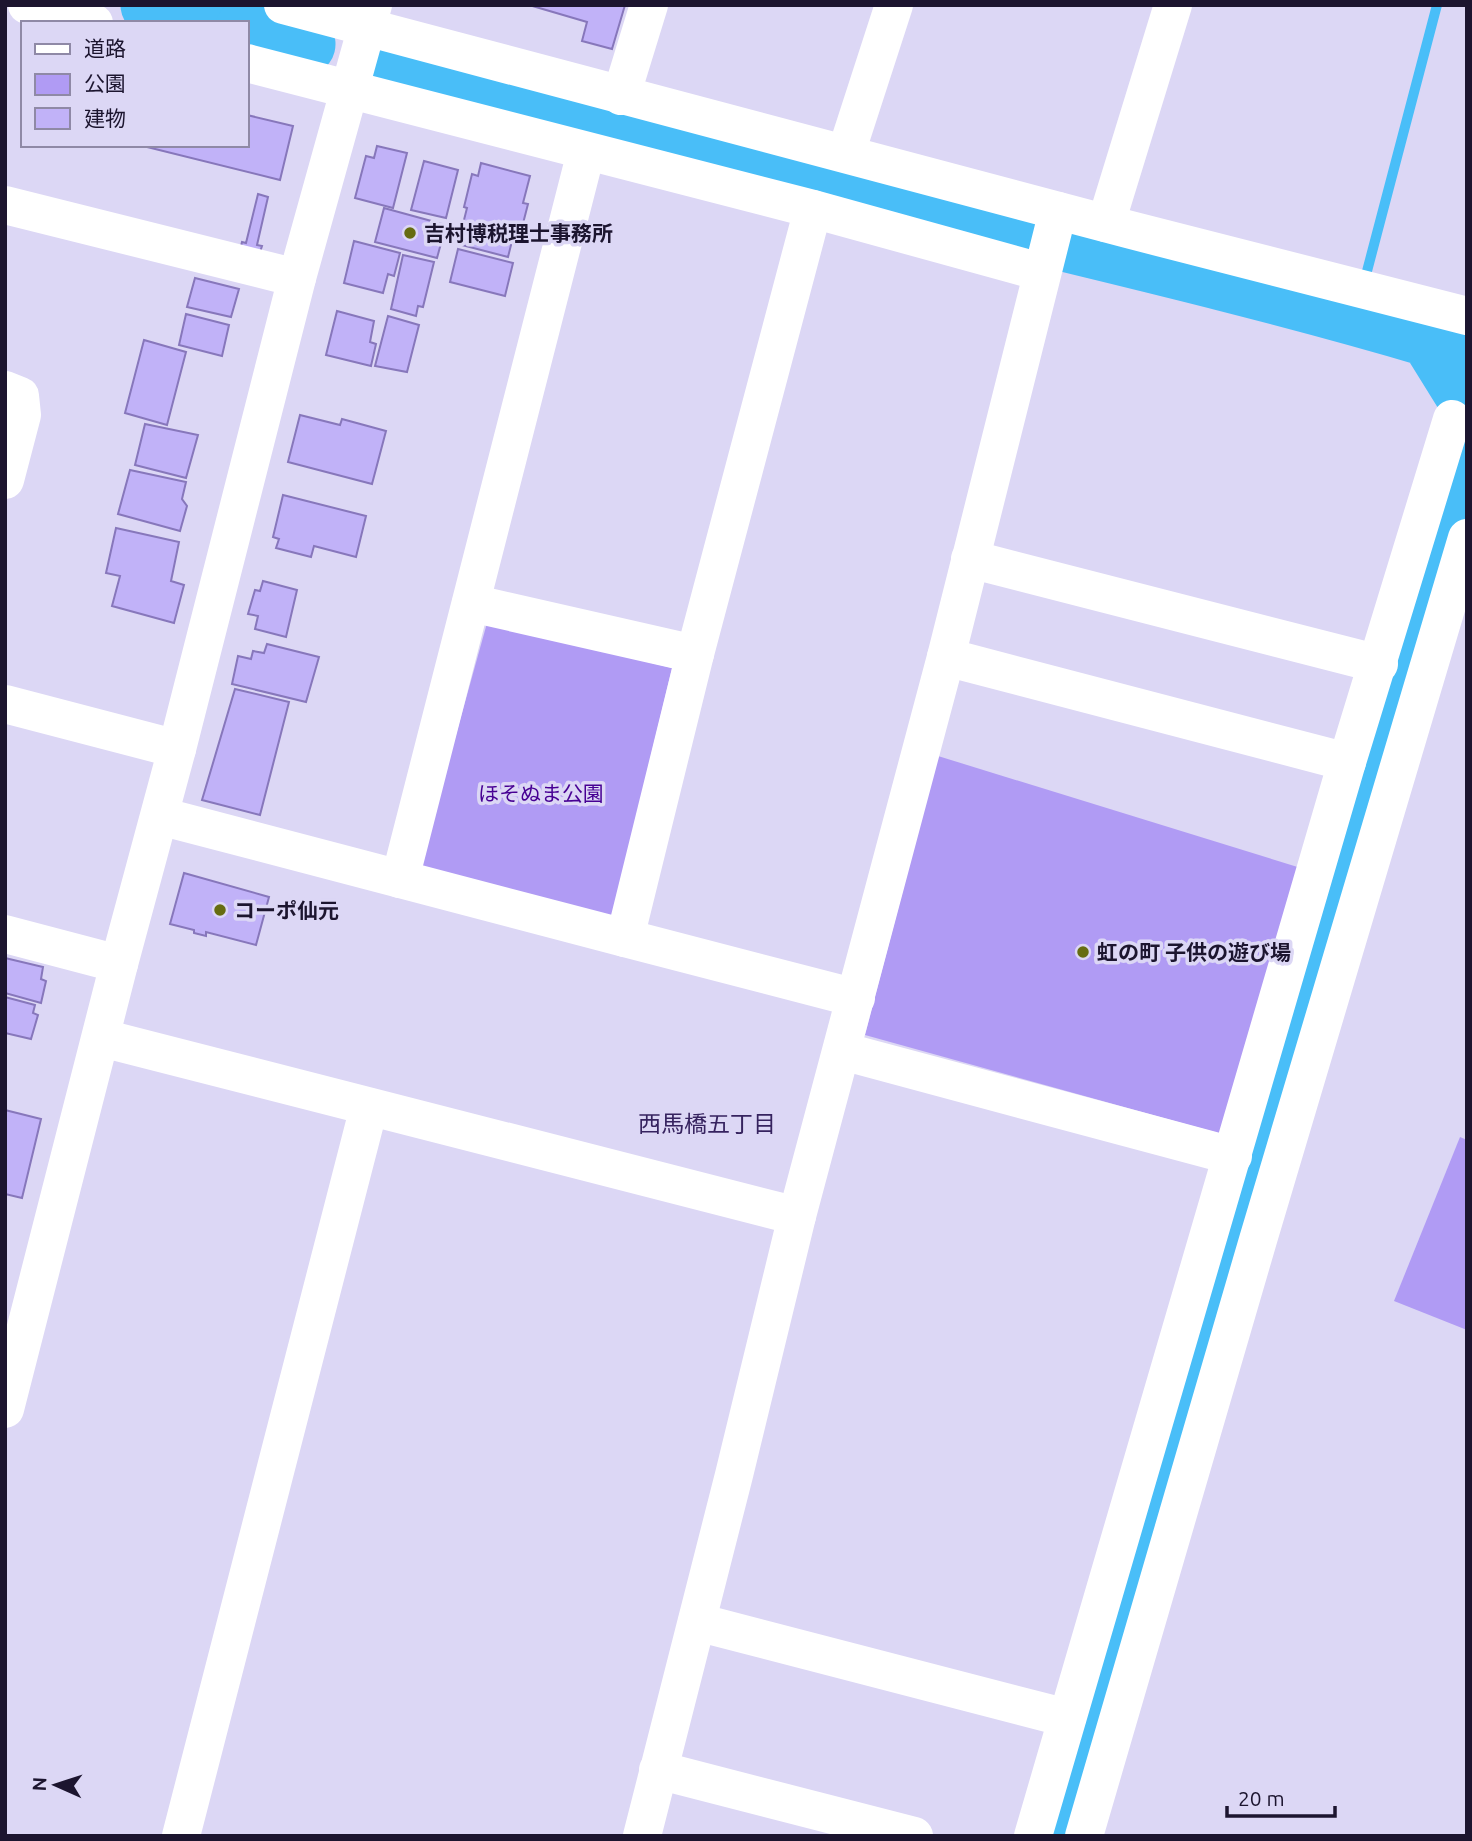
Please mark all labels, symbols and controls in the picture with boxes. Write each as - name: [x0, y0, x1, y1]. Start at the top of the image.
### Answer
- legend: [21, 21, 248, 147]
- text: 道路: [84, 36, 126, 60]
- text: 公園: [84, 71, 126, 95]
- text: 建物: [84, 106, 126, 130]
- place label: 吉村博税理士事務所: [424, 221, 613, 245]
- marker: 吉村博税理士事務所: [402, 225, 418, 241]
- park label: ほそぬま公園: [478, 781, 604, 805]
- place label: コーポ仙元: [234, 898, 339, 922]
- marker: コーポ仙元: [212, 902, 228, 918]
- place label: 虹の町 子供の遊び場: [1097, 940, 1291, 964]
- marker: 虹の町 子供の遊び場: [1075, 944, 1091, 960]
- district label: 西馬橋五丁目: [638, 1111, 776, 1136]
- north arrow: [21, 1750, 91, 1820]
- scale bar: [1227, 1774, 1336, 1818]
- text: N: [28, 1776, 50, 1792]
- text: 20 m: [1238, 1786, 1285, 1810]

